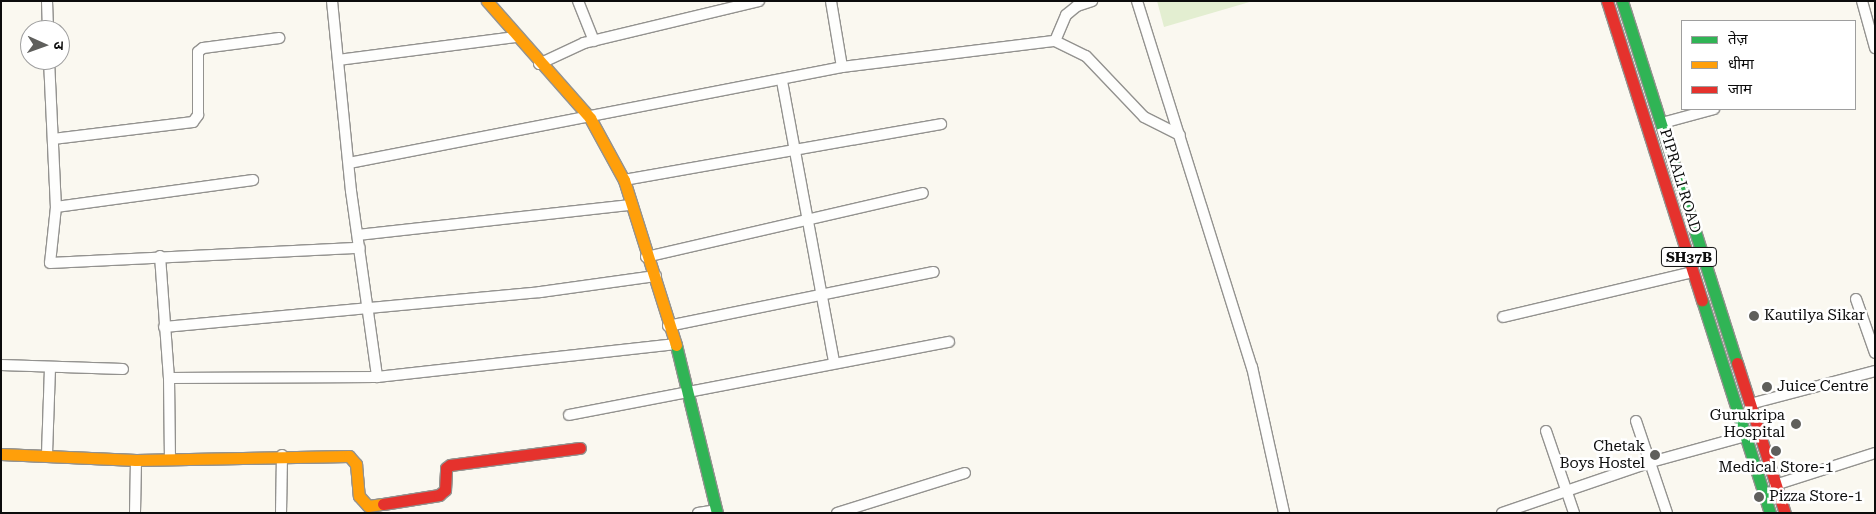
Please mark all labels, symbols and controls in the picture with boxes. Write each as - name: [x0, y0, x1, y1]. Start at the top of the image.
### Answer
- north arrow: [20, 20, 70, 70]
- legend: [1681, 20, 1856, 110]
- text: तेज़: [1728, 30, 1748, 48]
- text: उ: [51, 41, 67, 50]
- text: धीमा: [1728, 55, 1754, 73]
- text: जाम: [1728, 80, 1752, 98]
- street label: PIPRALI ROAD: [1656, 126, 1704, 236]
- road number: SH37B: [1660, 246, 1718, 268]
- place label: Kautilya Sikar: [1764, 307, 1865, 325]
- marker: Kautilya Sikar: [1748, 310, 1760, 322]
- place label: Juice Centre: [1777, 378, 1868, 396]
- marker: Juice Centre: [1761, 381, 1773, 393]
- place label: Gurukripa Hospital: [1710, 406, 1785, 441]
- marker: Gurukripa Hospital: [1789, 417, 1803, 431]
- place label: Chetak Boys Hostel: [1560, 437, 1645, 472]
- marker: Medical Store-1: [1770, 445, 1782, 457]
- marker: Chetak Boys Hostel: [1649, 449, 1661, 461]
- place label: Medical Store-1: [1719, 459, 1833, 477]
- place label: Pizza Store-1: [1769, 488, 1863, 506]
- marker: Pizza Store-1: [1753, 491, 1765, 503]

